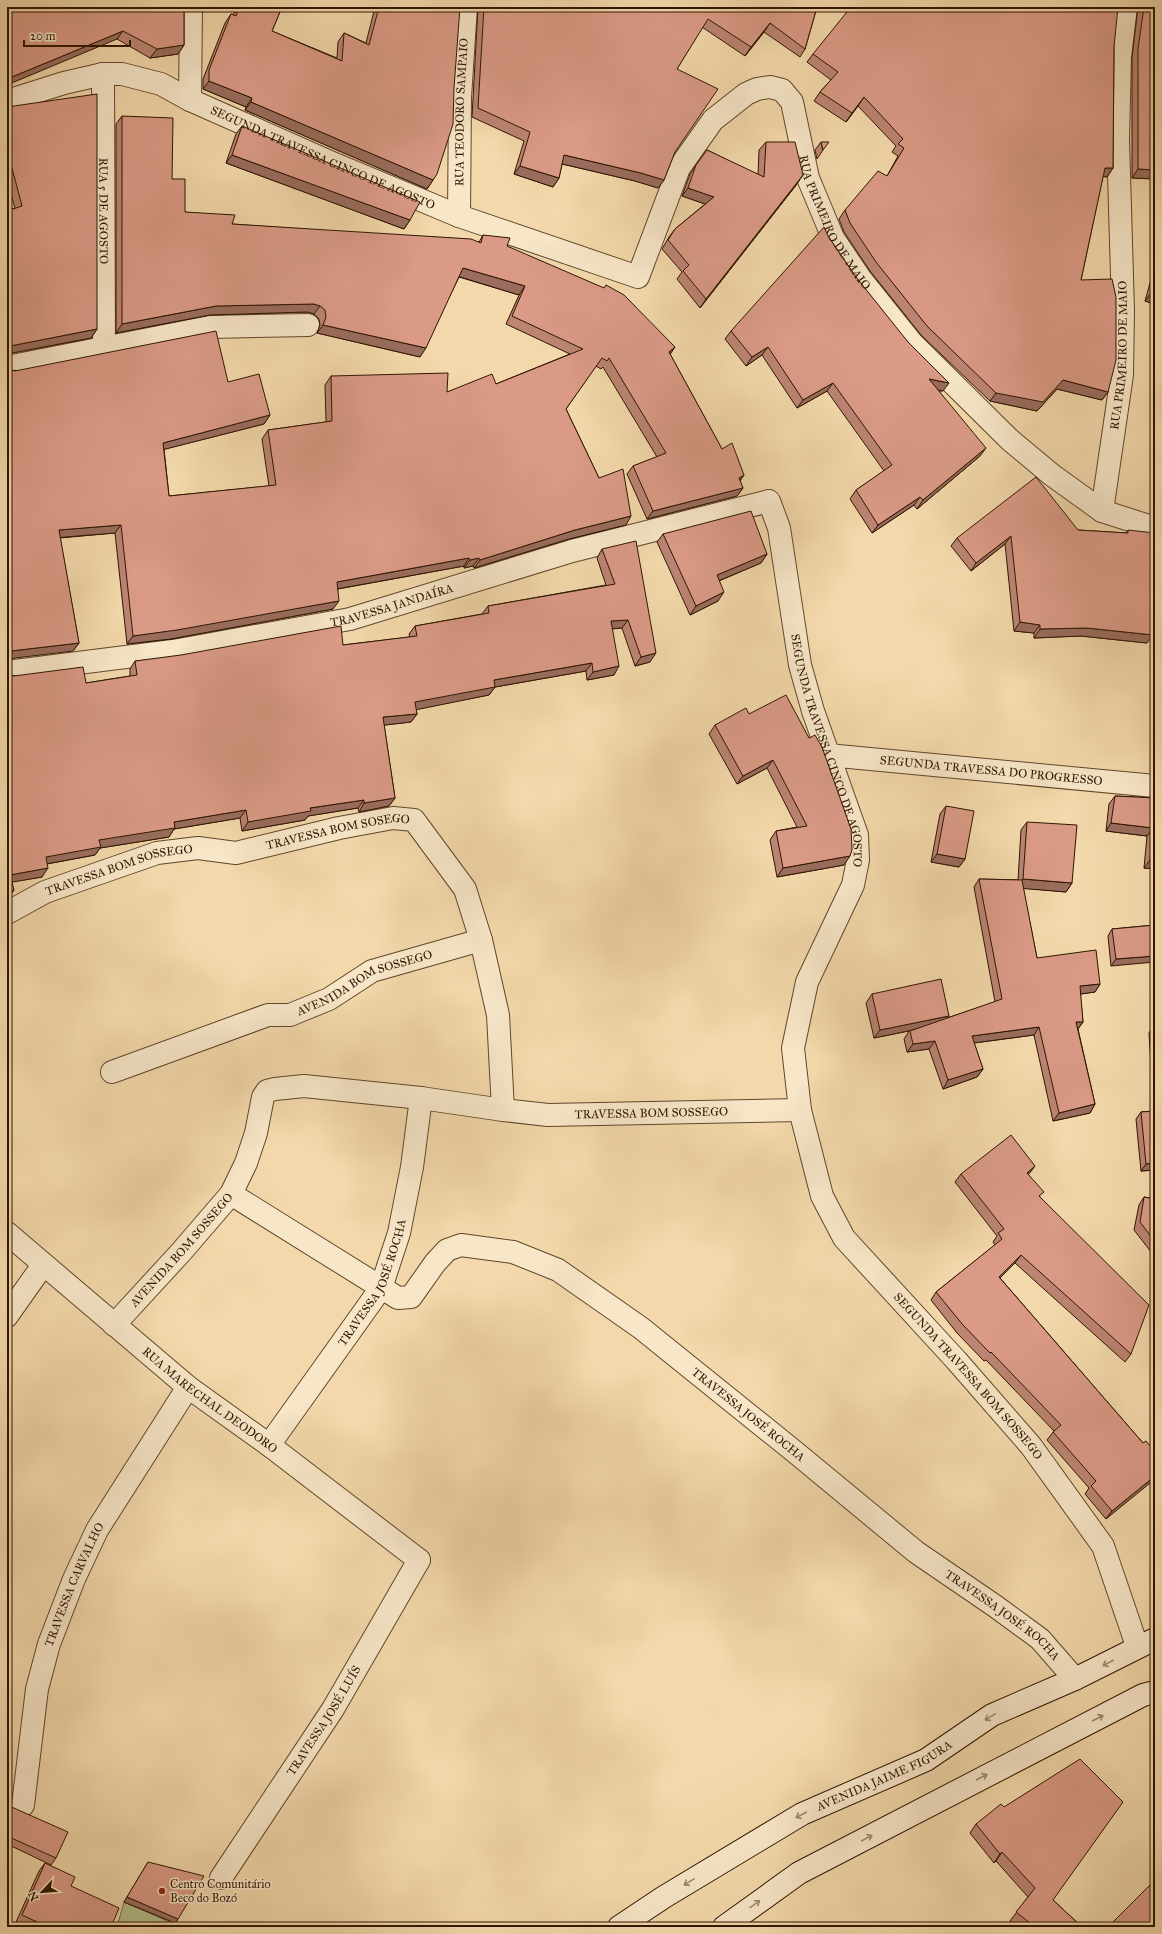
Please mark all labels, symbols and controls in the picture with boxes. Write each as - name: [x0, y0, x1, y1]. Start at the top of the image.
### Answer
- scale bar: [24, 22, 130, 48]
- text: 20 m: [30, 29, 56, 43]
- street label: RUA TEODORO SAMPAIO: [452, 38, 471, 186]
- street label: SEGUNDA TRAVESSA CINCO DE AGOSTO: [208, 103, 437, 212]
- street label: RUA PRIMEIRO DE MAIO: [796, 154, 874, 293]
- street label: RUA 5 DE AGOSTO: [96, 158, 111, 264]
- street label: RUA PRIMEIRO DE MAIO: [1107, 281, 1130, 431]
- street label: TRAVESSA JANDAÍRA: [329, 581, 455, 629]
- street label: SEGUNDA TRAVESSA CINCO DE AGOSTO: [788, 633, 865, 868]
- street label: SEGUNDA TRAVESSA DO PROGRESSO: [879, 753, 1103, 788]
- street label: TRAVESSA BOM SOSEGO: [264, 811, 410, 852]
- street label: TRAVESSA BOM SOSSEGO: [43, 842, 193, 898]
- street label: AVENIDA BOM SOSSEGO: [294, 947, 434, 1019]
- street label: TRAVESSA BOM SOSSEGO: [574, 1104, 728, 1121]
- street label: AVENIDA BOM SOSSEGO: [127, 1190, 236, 1311]
- street label: TRAVESSA JOSÉ ROCHA: [335, 1218, 409, 1349]
- street label: SEGUNDA TRAVESSA BOM SOSSEGO: [891, 1290, 1045, 1462]
- street label: RUA MARECHAL DEODORO: [139, 1344, 280, 1456]
- street label: TRAVESSA JOSÉ ROCHA: [689, 1365, 808, 1464]
- street label: TRAVESSA CARVALHO: [42, 1520, 107, 1648]
- street label: TRAVESSA JOSÉ ROCHA: [942, 1567, 1063, 1663]
- one-way arrow: [1102, 1659, 1114, 1667]
- street label: TRAVESSA JOSÉ LUÍS: [284, 1663, 364, 1778]
- one-way arrow: [984, 1713, 996, 1721]
- one-way arrow: [1091, 1714, 1103, 1721]
- street label: AVENIDA JAIME FIGURA: [813, 1737, 955, 1814]
- one-way arrow: [976, 1773, 988, 1780]
- one-way arrow: [795, 1812, 807, 1820]
- one-way arrow: [860, 1833, 872, 1841]
- north arrow: [22, 1872, 62, 1912]
- place label: Centro Comunitário Beco do Bozó: [170, 1877, 271, 1905]
- one-way arrow: [683, 1878, 695, 1886]
- marker: Centro Comunitário Beco do Bozó: [157, 1886, 167, 1896]
- text: N: [25, 1889, 41, 1903]
- one-way arrow: [750, 1900, 761, 1908]

